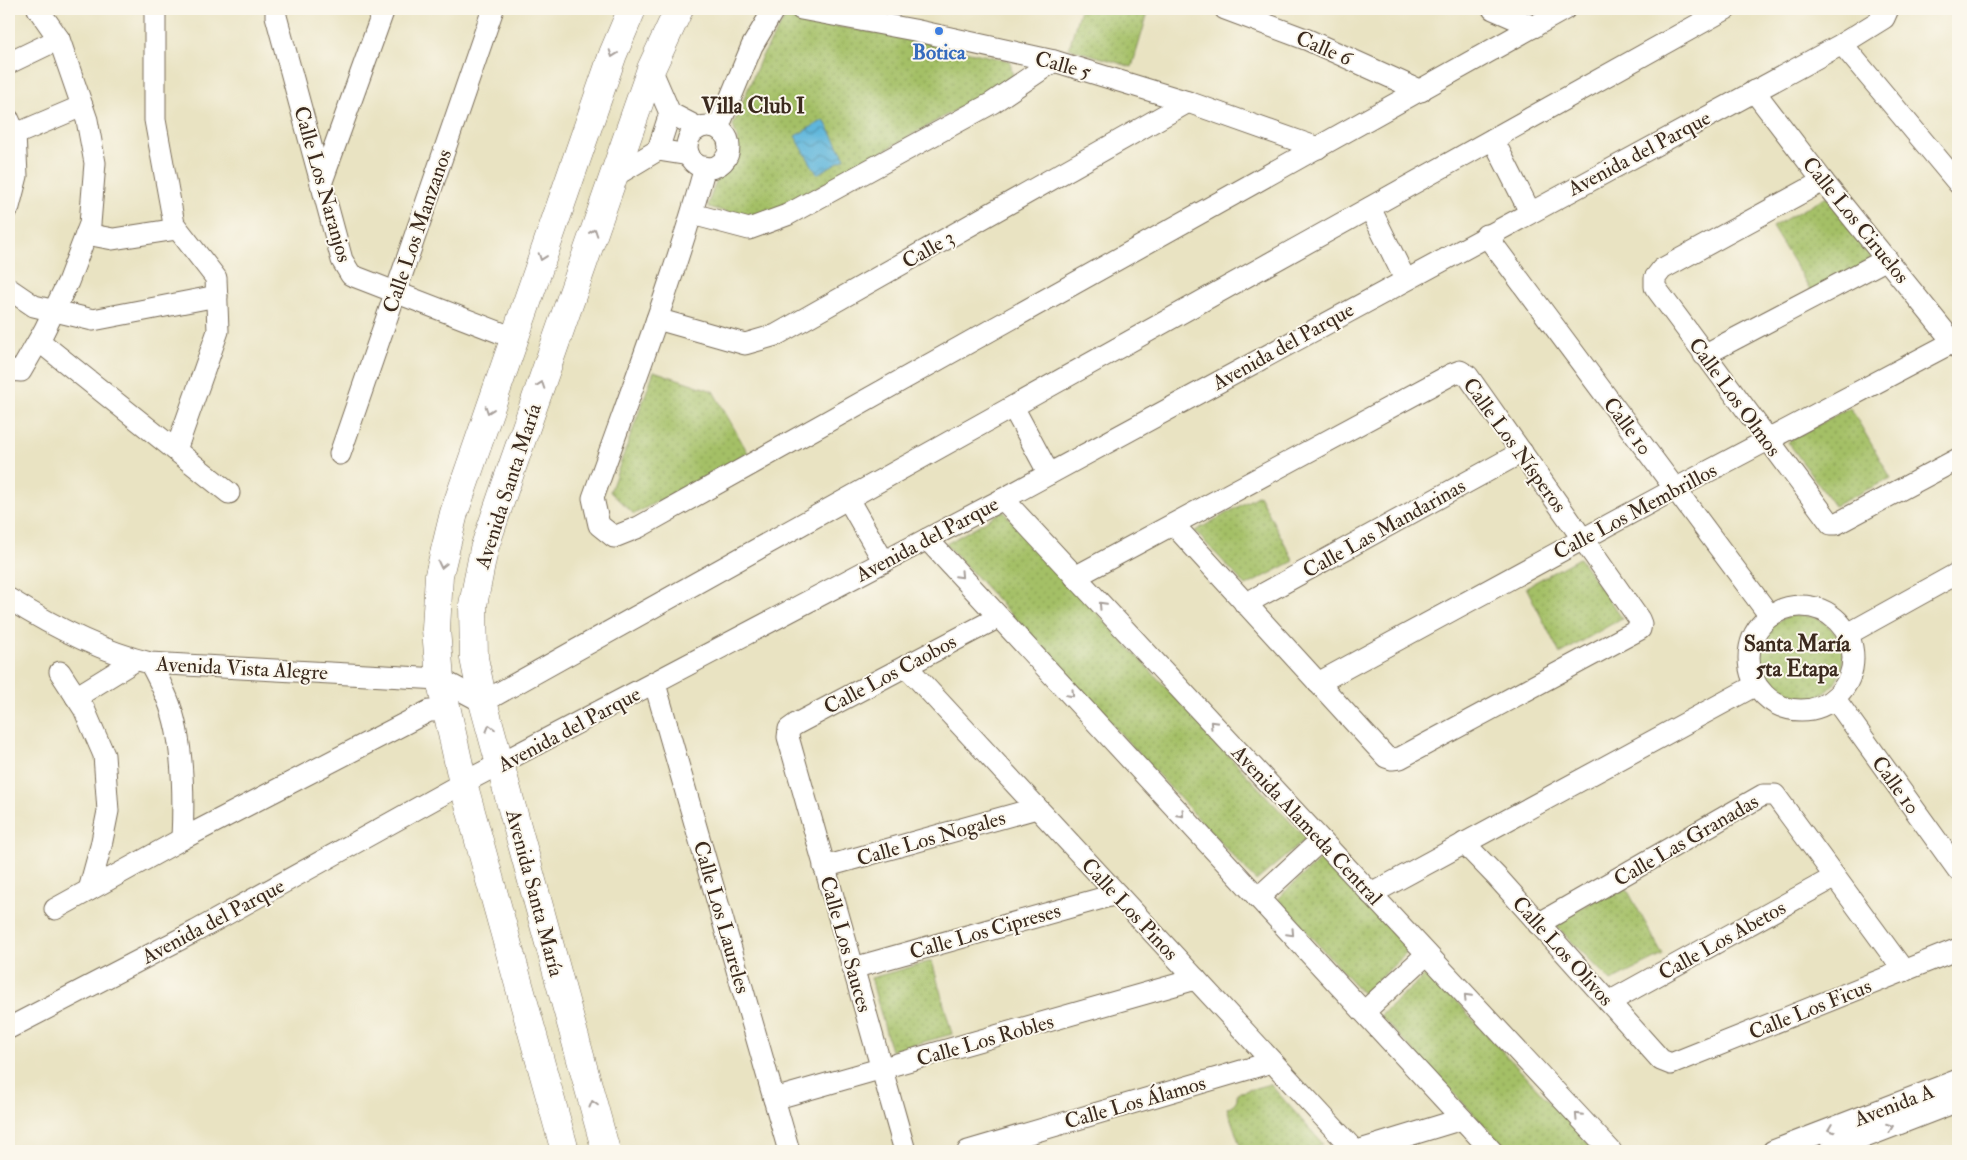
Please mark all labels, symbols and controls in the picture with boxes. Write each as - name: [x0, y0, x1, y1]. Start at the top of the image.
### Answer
- marker: Botica: [933, 25, 945, 37]
- street label: Calle 6: [1292, 25, 1357, 73]
- place label: Botica: [912, 39, 967, 66]
- street label: Calle 5: [1032, 45, 1095, 86]
- one-way arrow: [609, 49, 619, 57]
- district label: Villa Club I: [700, 92, 805, 120]
- street label: Calle Los Naranjos: [287, 103, 358, 265]
- street label: Avenida del Parque: [1562, 104, 1715, 203]
- street label: Calle Los Manzanos: [377, 146, 458, 317]
- street label: Calle Los Ciruelos: [1796, 151, 1915, 289]
- street label: Calle 3: [897, 224, 959, 275]
- one-way arrow: [588, 228, 598, 237]
- one-way arrow: [538, 252, 548, 261]
- street label: Avenida del Parque: [1207, 296, 1359, 397]
- street label: Calle Los Olmos: [1682, 332, 1787, 462]
- street label: Calle Los Nísperos: [1457, 372, 1573, 518]
- one-way arrow: [535, 382, 545, 390]
- street label: Calle 10: [1597, 392, 1658, 461]
- street label: Avenida Santa María: [469, 400, 548, 573]
- one-way arrow: [485, 406, 495, 414]
- street label: Calle Los Membrillos: [1549, 457, 1722, 566]
- street label: Calle Las Mandarinas: [1298, 473, 1470, 584]
- street label: Avenida del Parque: [850, 490, 1003, 589]
- one-way arrow: [437, 561, 448, 570]
- one-way arrow: [955, 569, 964, 578]
- one-way arrow: [1099, 602, 1108, 611]
- street label: Calle Los Caobos: [819, 628, 961, 721]
- district label: Santa María 5ta Etapa: [1744, 630, 1851, 684]
- street label: Avenida Vista Alegre: [154, 650, 329, 686]
- street label: Avenida del Parque: [492, 680, 645, 779]
- one-way arrow: [1065, 689, 1074, 698]
- one-way arrow: [1210, 721, 1219, 730]
- one-way arrow: [485, 725, 495, 733]
- street label: Avenida Alameda Central: [1225, 739, 1388, 912]
- street label: Calle 10: [1865, 751, 1926, 820]
- street label: Calle Las Granadas: [1609, 788, 1764, 893]
- street label: Calle Los Nogales: [854, 804, 1009, 873]
- street label: Avenida Santa María: [499, 806, 570, 980]
- one-way arrow: [1175, 808, 1184, 817]
- street label: Calle Los Laureles: [687, 838, 756, 997]
- street label: Calle Los Pinos: [1075, 852, 1184, 966]
- street label: Avenida del Parque: [136, 872, 289, 971]
- street label: Calle Los Sauces: [813, 873, 878, 1015]
- street label: Calle Los Olivos: [1506, 891, 1619, 1012]
- street label: Calle Los Abetos: [1654, 894, 1791, 986]
- street label: Calle Los Cipreses: [907, 897, 1064, 966]
- one-way arrow: [1285, 927, 1294, 936]
- street label: Calle Los Ficus: [1745, 973, 1875, 1046]
- one-way arrow: [1464, 993, 1473, 1002]
- street label: Calle Los Robles: [914, 1008, 1057, 1073]
- street label: Calle Los Álamos: [1061, 1069, 1209, 1136]
- street label: Avenida A: [1849, 1078, 1938, 1133]
- one-way arrow: [588, 1100, 599, 1109]
- one-way arrow: [1575, 1112, 1584, 1121]
- one-way arrow: [1827, 1123, 1836, 1133]
- one-way arrow: [1886, 1123, 1894, 1133]

